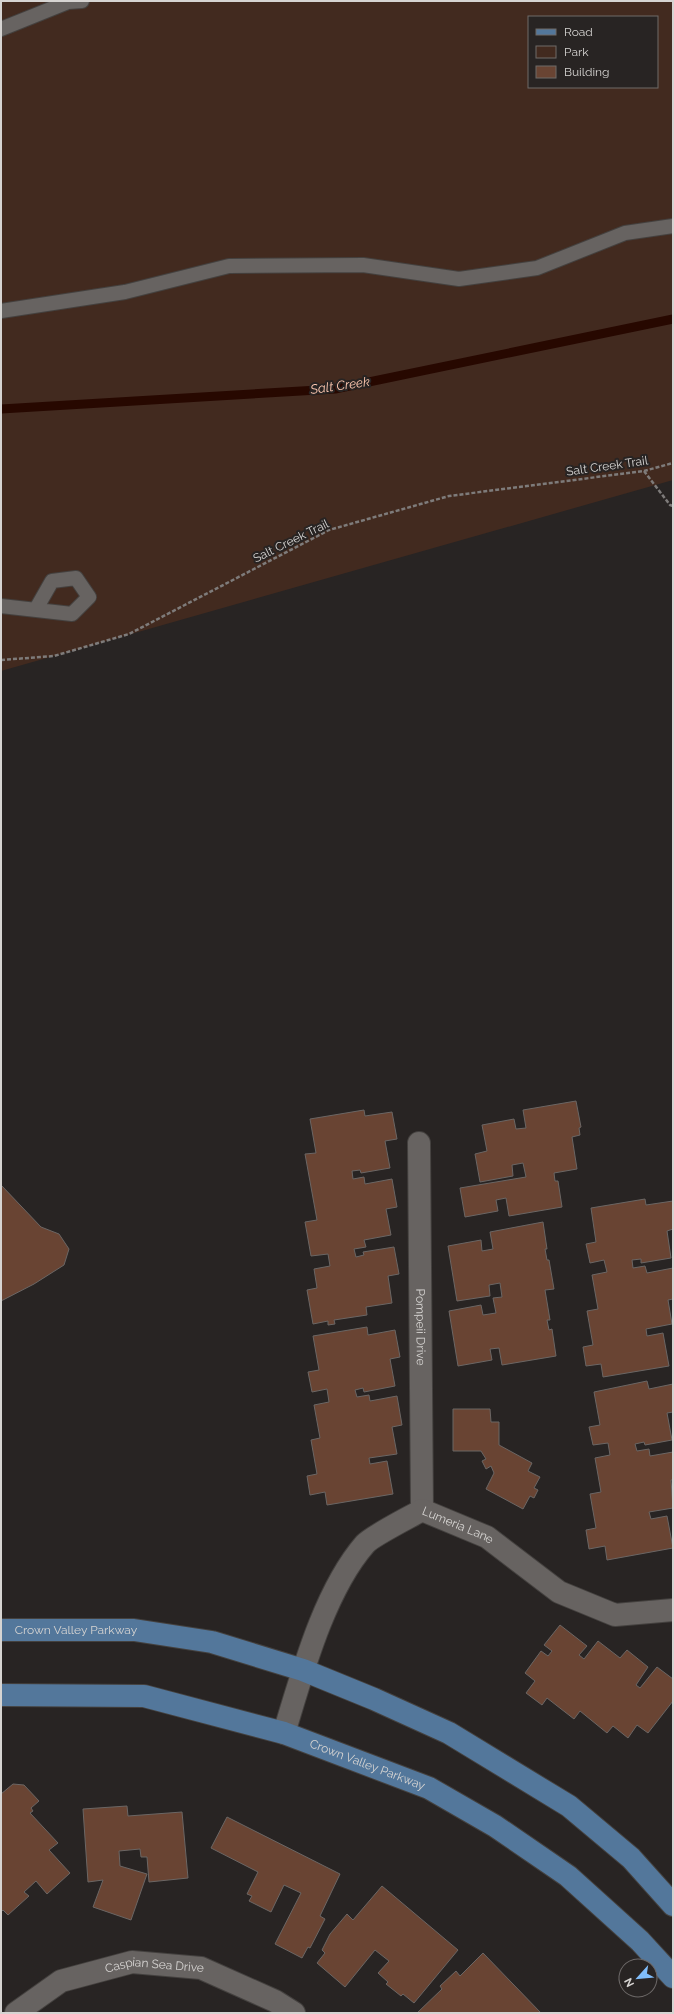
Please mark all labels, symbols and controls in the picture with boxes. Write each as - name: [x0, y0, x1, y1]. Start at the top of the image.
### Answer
- legend: [528, 16, 658, 88]
- text: Road: [564, 25, 593, 39]
- text: Park: [564, 45, 589, 59]
- text: Building: [564, 65, 610, 79]
- water label: Salt Creek: [308, 374, 371, 397]
- street label: Salt Creek Trail: [565, 453, 650, 479]
- street label: Salt Creek Trail: [251, 516, 332, 565]
- street label: Pompeii Drive: [413, 1288, 428, 1366]
- street label: Lumeria Lane: [420, 1504, 497, 1547]
- street label: Crown Valley Parkway: [15, 1623, 138, 1637]
- street label: Crown Valley Parkway: [308, 1736, 428, 1793]
- street label: Caspian Sea Drive: [103, 1955, 205, 1976]
- north arrow: [618, 1958, 658, 1998]
- text: N: [622, 1976, 637, 1989]

